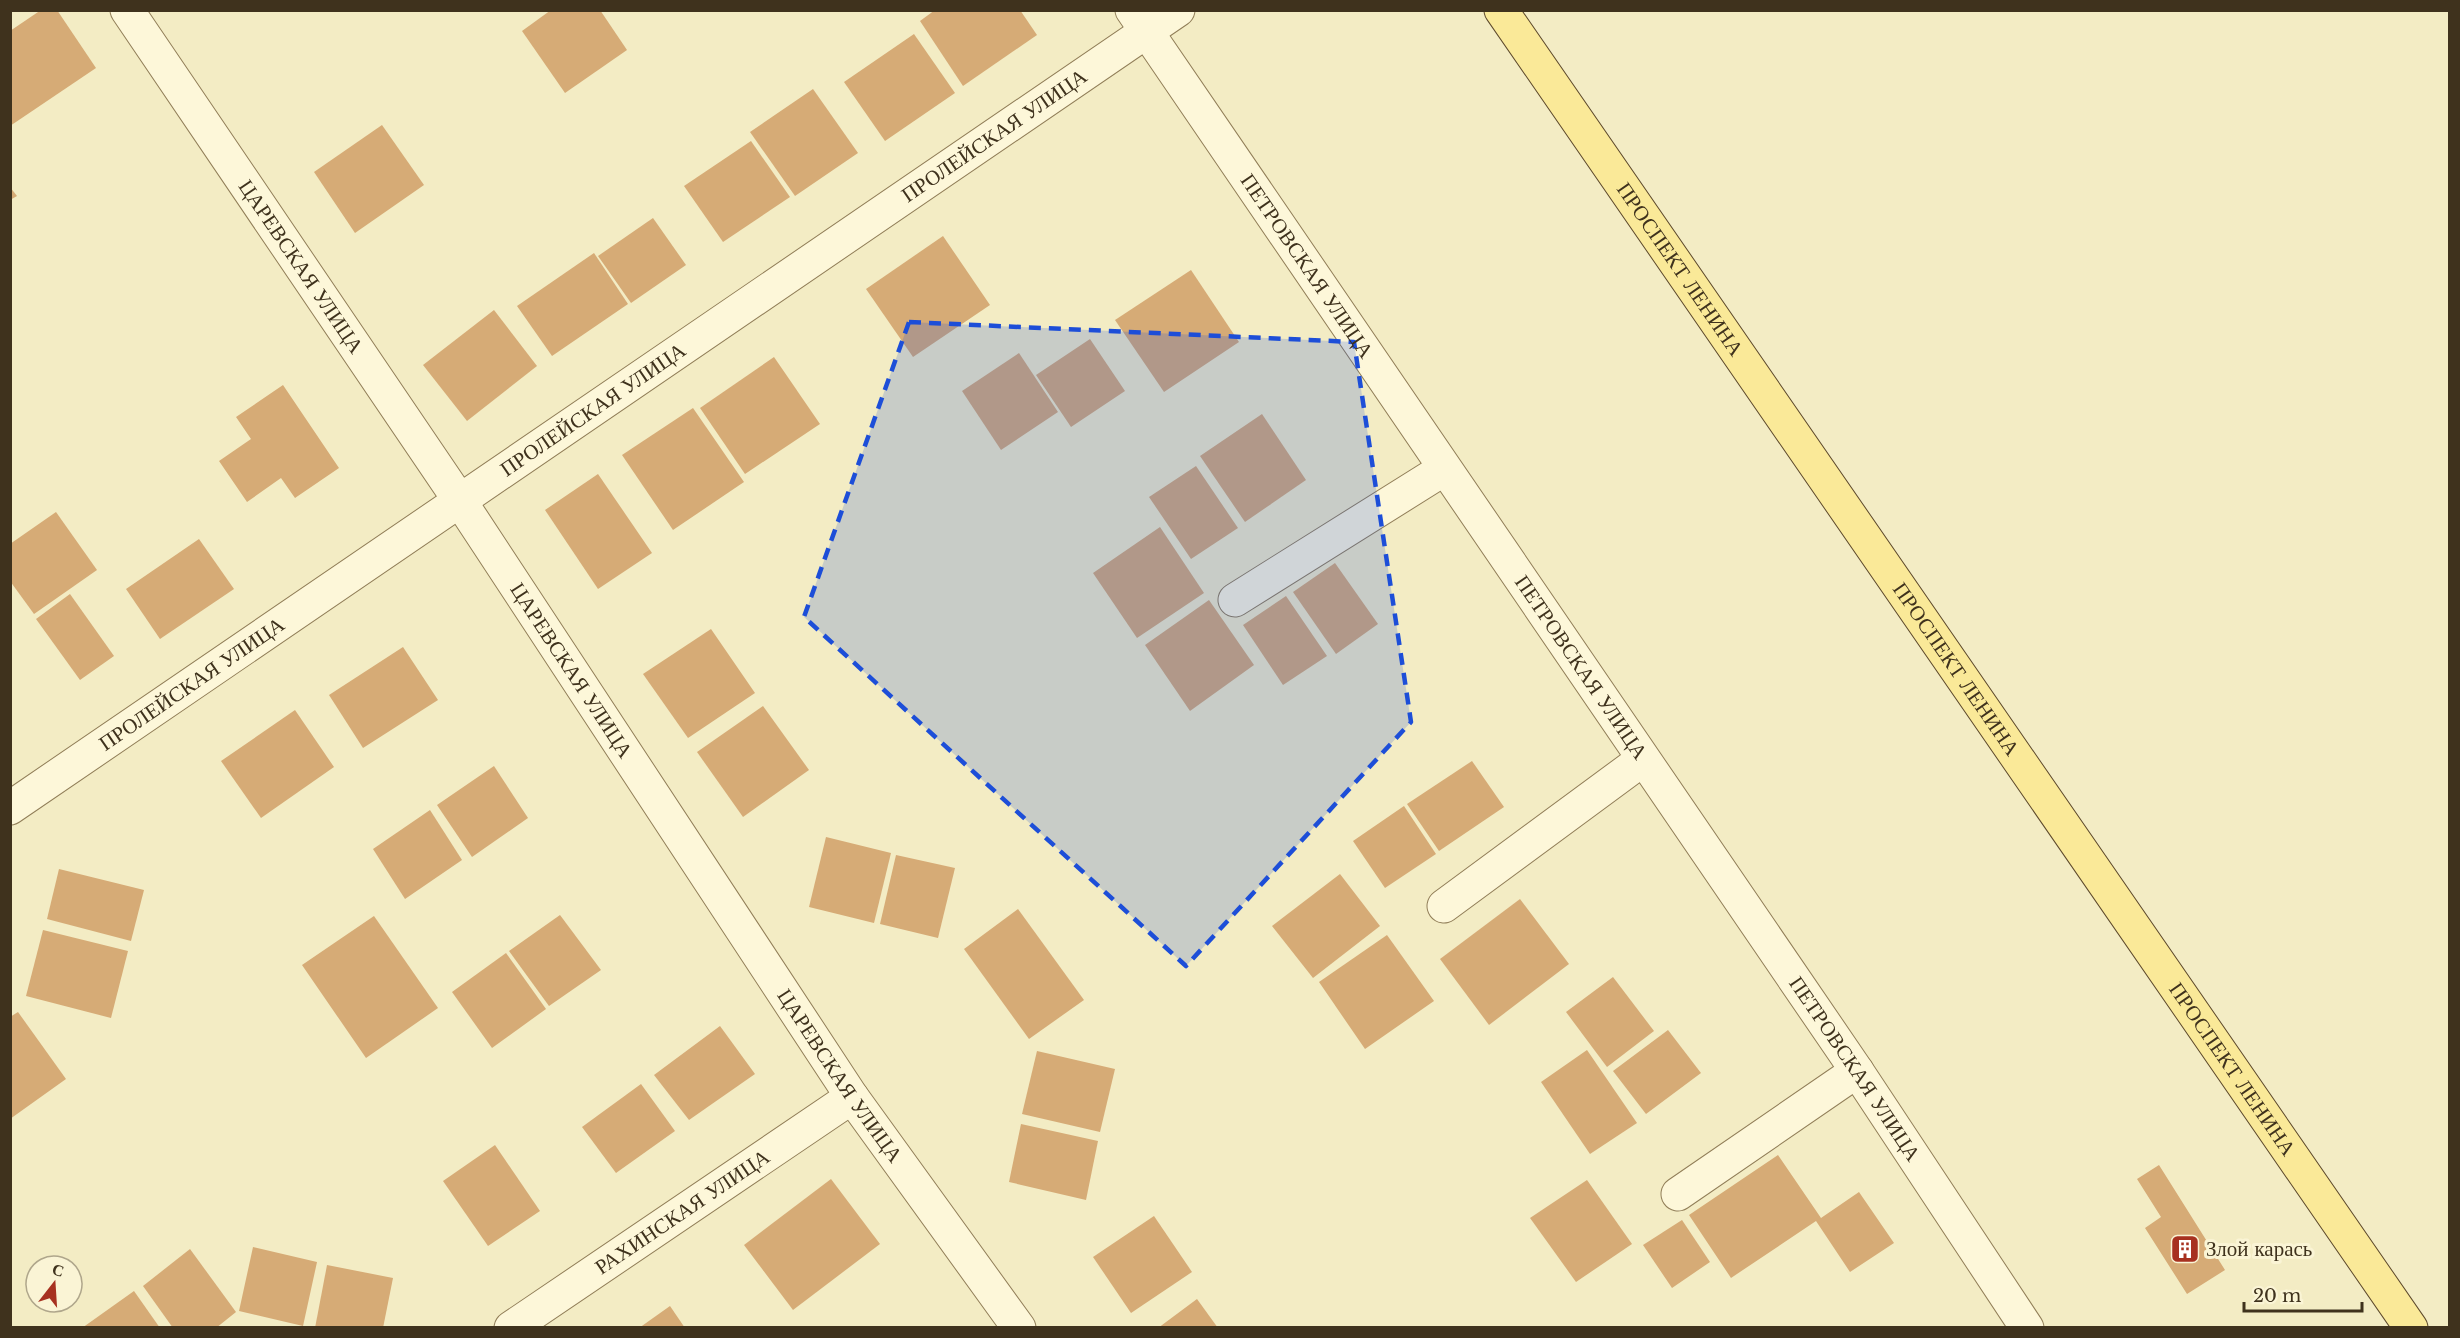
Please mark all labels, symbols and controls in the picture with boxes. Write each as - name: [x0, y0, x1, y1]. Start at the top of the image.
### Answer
- street label: ПРОЛЕЙСКАЯ УЛИЦА: [896, 63, 1093, 208]
- street label: ПЕТРОВСКАЯ УЛИЦА: [1235, 169, 1379, 364]
- street label: ЦАРЕВСКАЯ УЛИЦА: [233, 175, 370, 359]
- street label: ПРОСПЕКТ ЛЕНИНА: [1611, 177, 1749, 362]
- street label: ПРОЛЕЙСКАЯ УЛИЦА: [495, 337, 691, 482]
- street label: ПЕТРОВСКАЯ УЛИЦА: [1509, 570, 1654, 765]
- street label: ПРОСПЕКТ ЛЕНИНА: [1887, 577, 2026, 762]
- street label: ЦАРЕВСКАЯ УЛИЦА: [504, 578, 639, 764]
- street label: ПРОЛЕЙСКАЯ УЛИЦА: [94, 611, 290, 756]
- street label: ПЕТРОВСКАЯ УЛИЦА: [1783, 971, 1927, 1167]
- street label: ПРОСПЕКТ ЛЕНИНА: [2163, 977, 2302, 1162]
- street label: ЦАРЕВСКАЯ УЛИЦА: [771, 984, 908, 1168]
- street label: РАХИНСКАЯ УЛИЦА: [590, 1143, 775, 1280]
- building icon: Злой карась: [2169, 1233, 2201, 1265]
- place label: Злой карась: [2206, 1236, 2312, 1262]
- north arrow: [24, 1254, 84, 1314]
- text: С: [50, 1258, 67, 1281]
- scale bar: [2244, 1275, 2362, 1313]
- text: 20 m: [2253, 1285, 2301, 1307]

